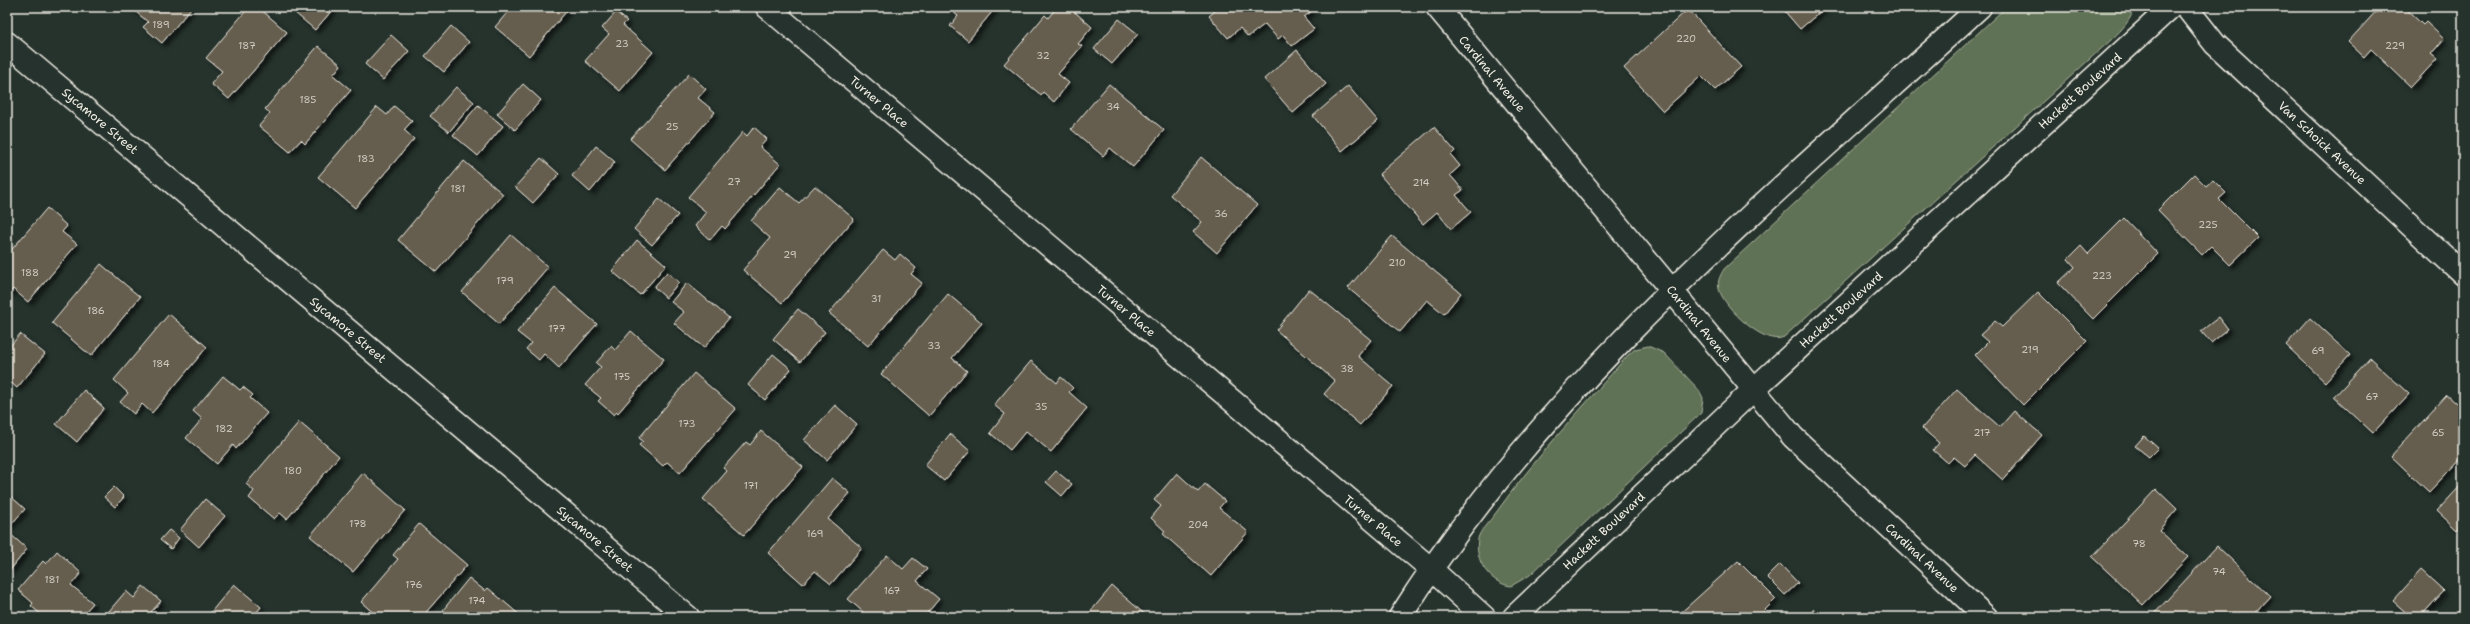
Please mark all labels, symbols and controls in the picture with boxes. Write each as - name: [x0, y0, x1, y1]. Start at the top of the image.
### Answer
- house number: 189: [152, 18, 170, 31]
- street label: Cardinal Avenue: [1455, 32, 1529, 116]
- house number: 220: [1676, 32, 1696, 45]
- house number: 23: [615, 37, 629, 50]
- house number: 187: [238, 39, 256, 52]
- house number: 229: [2385, 39, 2405, 52]
- house number: 32: [1036, 49, 1050, 62]
- street label: Hackett Boulevard: [2035, 49, 2125, 133]
- street label: Turner Place: [846, 73, 912, 132]
- street label: Sycamore Street: [58, 84, 142, 158]
- house number: 185: [300, 93, 316, 106]
- street label: Van Schoick Avenue: [2274, 98, 2370, 188]
- house number: 34: [1106, 100, 1120, 113]
- house number: 25: [666, 120, 678, 133]
- house number: 183: [357, 152, 375, 165]
- house number: 27: [727, 175, 741, 188]
- house number: 214: [1412, 176, 1430, 189]
- house number: 181: [451, 182, 465, 195]
- house number: 36: [1214, 207, 1228, 220]
- house number: 225: [2198, 218, 2218, 231]
- house number: 29: [783, 248, 797, 261]
- house number: 210: [1388, 256, 1406, 269]
- house number: 188: [21, 266, 39, 279]
- street label: Hackett Boulevard: [1796, 268, 1886, 352]
- house number: 223: [2092, 269, 2112, 282]
- house number: 179: [496, 274, 514, 287]
- street label: Turner Place: [1093, 282, 1159, 341]
- street label: Cardinal Avenue: [1663, 282, 1735, 366]
- house number: 31: [871, 292, 881, 305]
- street label: Sycamore Street: [306, 293, 390, 367]
- house number: 186: [87, 304, 105, 317]
- house number: 177: [548, 322, 566, 335]
- house number: 33: [927, 339, 941, 352]
- house number: 219: [2021, 343, 2039, 356]
- house number: 69: [2311, 344, 2325, 357]
- house number: 184: [152, 357, 170, 370]
- house number: 38: [1340, 362, 1354, 375]
- house number: 175: [614, 370, 630, 383]
- house number: 67: [2366, 390, 2378, 403]
- house number: 35: [1035, 400, 1047, 413]
- house number: 173: [679, 417, 695, 430]
- house number: 182: [215, 422, 233, 435]
- house number: 217: [1973, 426, 1991, 439]
- house number: 65: [2432, 426, 2444, 439]
- house number: 180: [284, 464, 302, 477]
- house number: 171: [744, 479, 758, 492]
- street label: Hackett Boulevard: [1559, 488, 1649, 573]
- street label: Turner Place: [1340, 492, 1406, 551]
- street label: Sycamore Street: [553, 502, 637, 576]
- house number: 178: [349, 517, 367, 530]
- house number: 204: [1188, 518, 1208, 531]
- street label: Cardinal Avenue: [1882, 520, 1962, 596]
- house number: 169: [806, 527, 824, 540]
- house number: 78: [2132, 537, 2146, 550]
- house number: 74: [2212, 565, 2226, 578]
- house number: 181: [45, 573, 59, 586]
- house number: 176: [405, 578, 423, 591]
- house number: 167: [884, 584, 900, 597]
- house number: 174: [468, 594, 486, 607]

